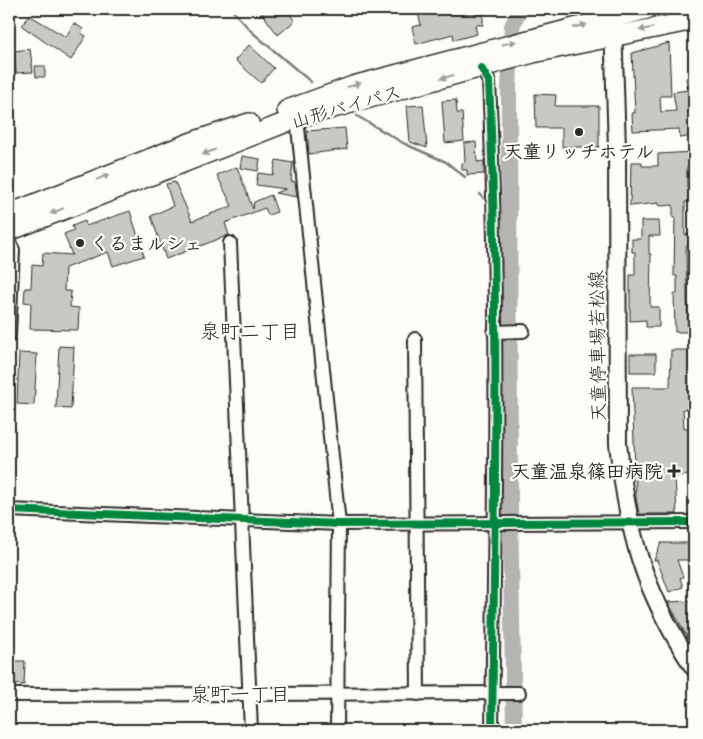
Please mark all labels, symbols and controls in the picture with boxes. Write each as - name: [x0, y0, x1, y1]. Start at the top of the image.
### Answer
- one-way arrow: [572, 22, 587, 30]
- one-way arrow: [639, 25, 654, 33]
- one-way arrow: [502, 39, 517, 47]
- one-way arrow: [439, 74, 454, 82]
- street label: 山形バイパス: [287, 75, 405, 138]
- one-way arrow: [347, 81, 362, 89]
- marker: 天童リッチホテル: [573, 126, 585, 138]
- place label: 天童リッチホテル: [504, 135, 654, 168]
- one-way arrow: [201, 148, 216, 156]
- one-way arrow: [96, 172, 110, 180]
- one-way arrow: [49, 207, 64, 215]
- place label: くるまルシェ: [90, 227, 202, 260]
- marker: くるまルシェ: [74, 237, 86, 249]
- street label: 天童停車場若松線: [580, 270, 615, 422]
- district label: 泉町二丁目: [200, 314, 300, 349]
- place label: 天童温泉篠田病院: [511, 455, 663, 488]
- marker: 天童温泉篠田病院: [667, 464, 681, 478]
- district label: 泉町一丁目: [190, 677, 290, 712]

